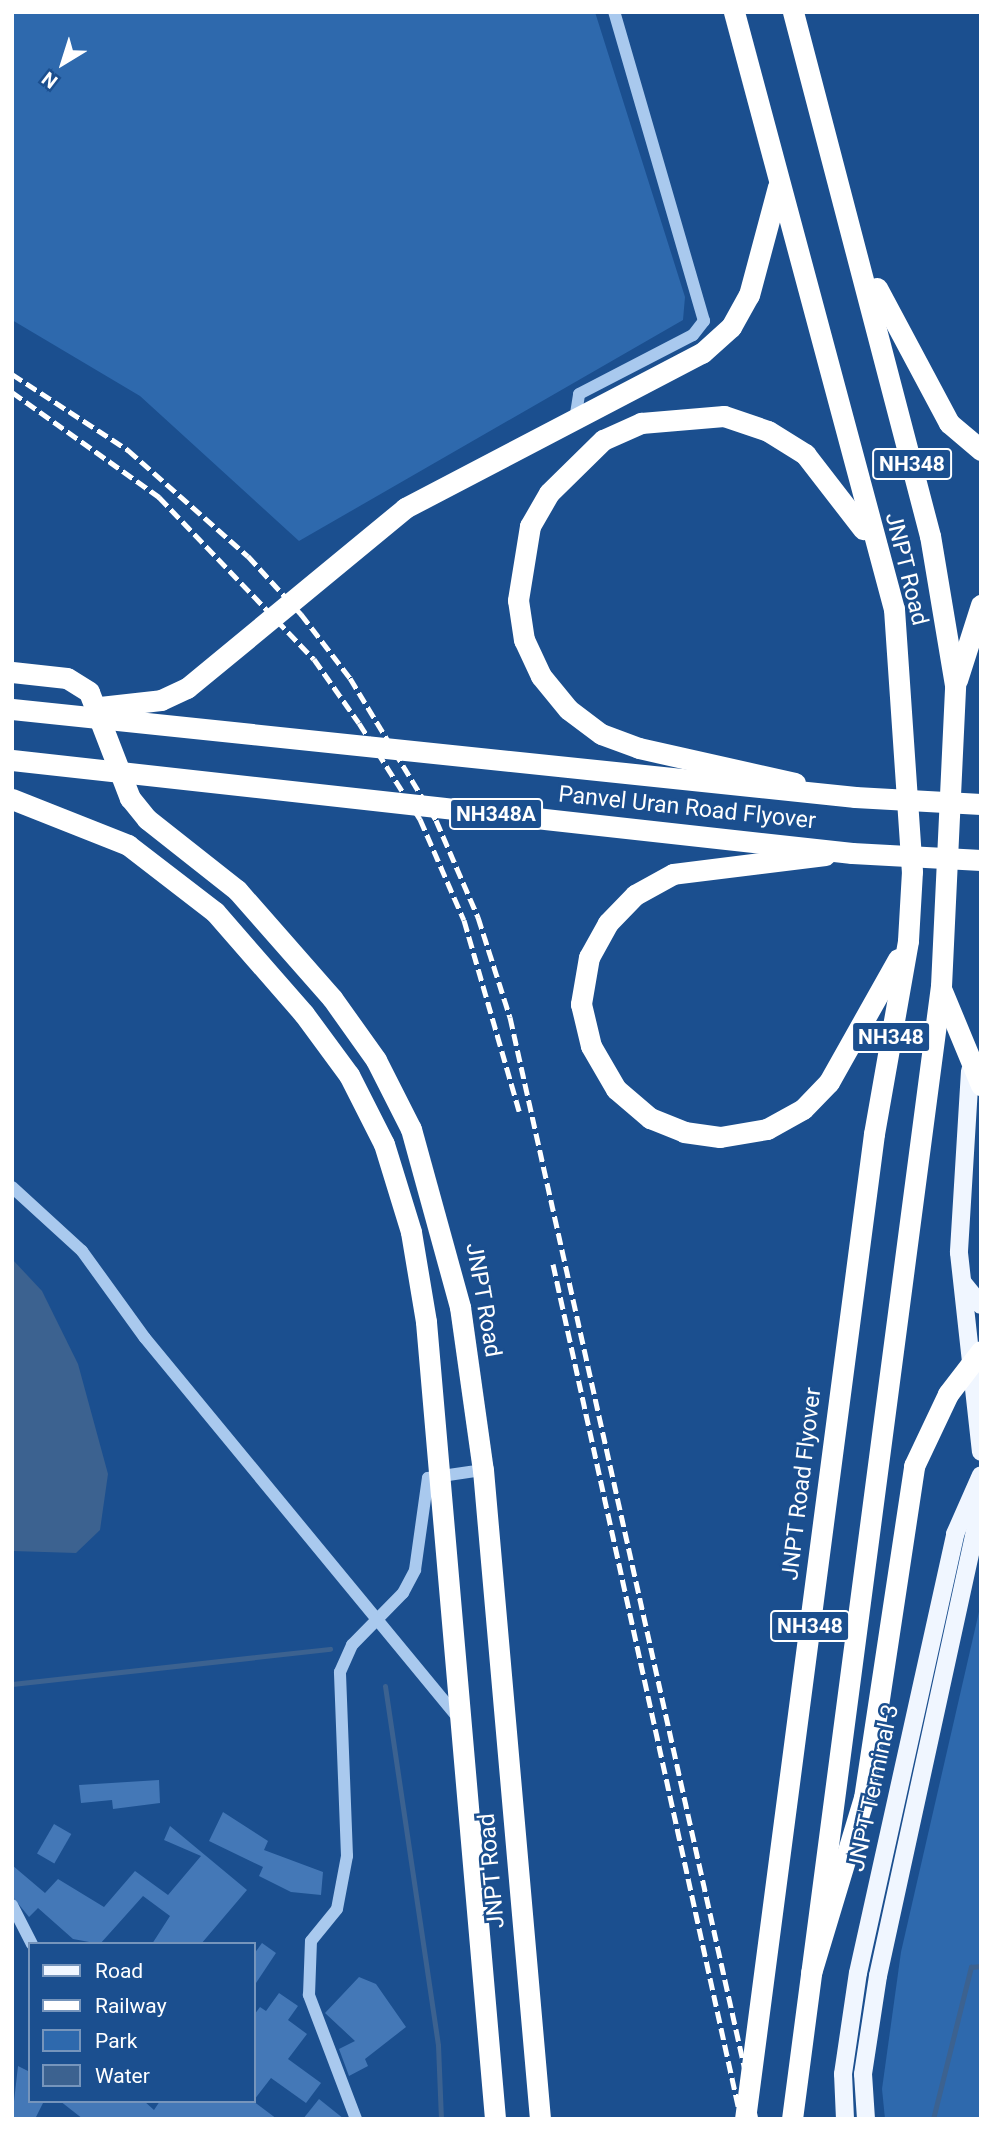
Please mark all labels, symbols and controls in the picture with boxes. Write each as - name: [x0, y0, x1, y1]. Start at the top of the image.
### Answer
- north arrow: [28, 28, 98, 98]
- text: N: [37, 67, 62, 93]
- road number: NH348: [872, 447, 952, 482]
- street label: JNPT Road: [879, 509, 933, 629]
- street label: Panvel Uran Road Flyover: [557, 781, 817, 835]
- road number: NH348A: [449, 796, 543, 832]
- road number: NH348: [851, 1020, 931, 1054]
- street label: JNPT Road: [459, 1241, 507, 1359]
- street label: JNPT Road Flyover: [776, 1386, 828, 1582]
- road number: NH348: [770, 1608, 850, 1644]
- street label: JNPT Terminal 3: [843, 1702, 905, 1874]
- street label: JNPT Road: [473, 1812, 511, 1930]
- legend: [28, 1942, 256, 2103]
- text: Road: [95, 1959, 143, 1983]
- text: Railway: [95, 1994, 167, 2018]
- text: Park: [95, 2029, 137, 2053]
- text: Water: [95, 2064, 150, 2088]

